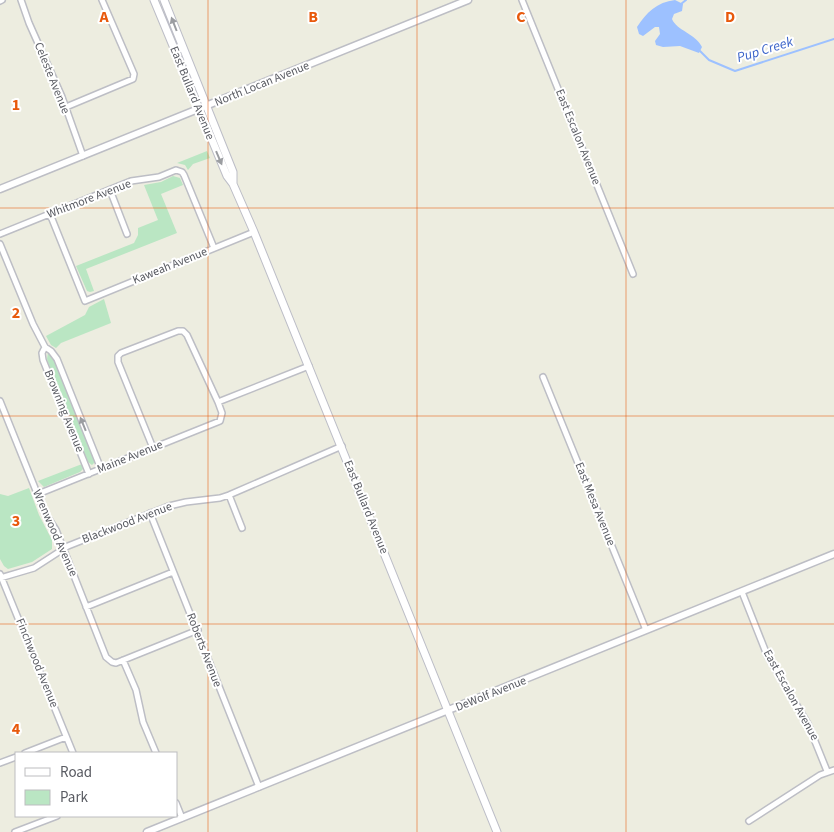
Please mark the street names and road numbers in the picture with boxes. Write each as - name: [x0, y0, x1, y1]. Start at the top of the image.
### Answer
- street label: Celeste Avenue: [30, 40, 74, 116]
- street label: East Bullard Avenue: [165, 44, 219, 142]
- street label: North Locan Avenue: [212, 57, 312, 111]
- street label: East Escalon Avenue: [551, 87, 605, 187]
- street label: Whitmore Avenue: [44, 175, 134, 223]
- street label: Kaweah Avenue: [130, 243, 210, 289]
- street label: Browning Avenue: [40, 367, 88, 455]
- street label: Maine Avenue: [95, 436, 166, 478]
- street label: East Bullard Avenue: [339, 458, 393, 556]
- street label: East Mesa Avenue: [570, 460, 620, 548]
- street label: Wrenwood Avenue: [28, 487, 82, 579]
- street label: Blackwood Avenue: [80, 498, 175, 548]
- street label: Roberts Avenue: [182, 610, 226, 690]
- street label: Finchwood Avenue: [11, 616, 63, 710]
- street label: East Escalon Avenue: [759, 646, 823, 744]
- street label: DeWolf Avenue: [453, 672, 529, 716]

